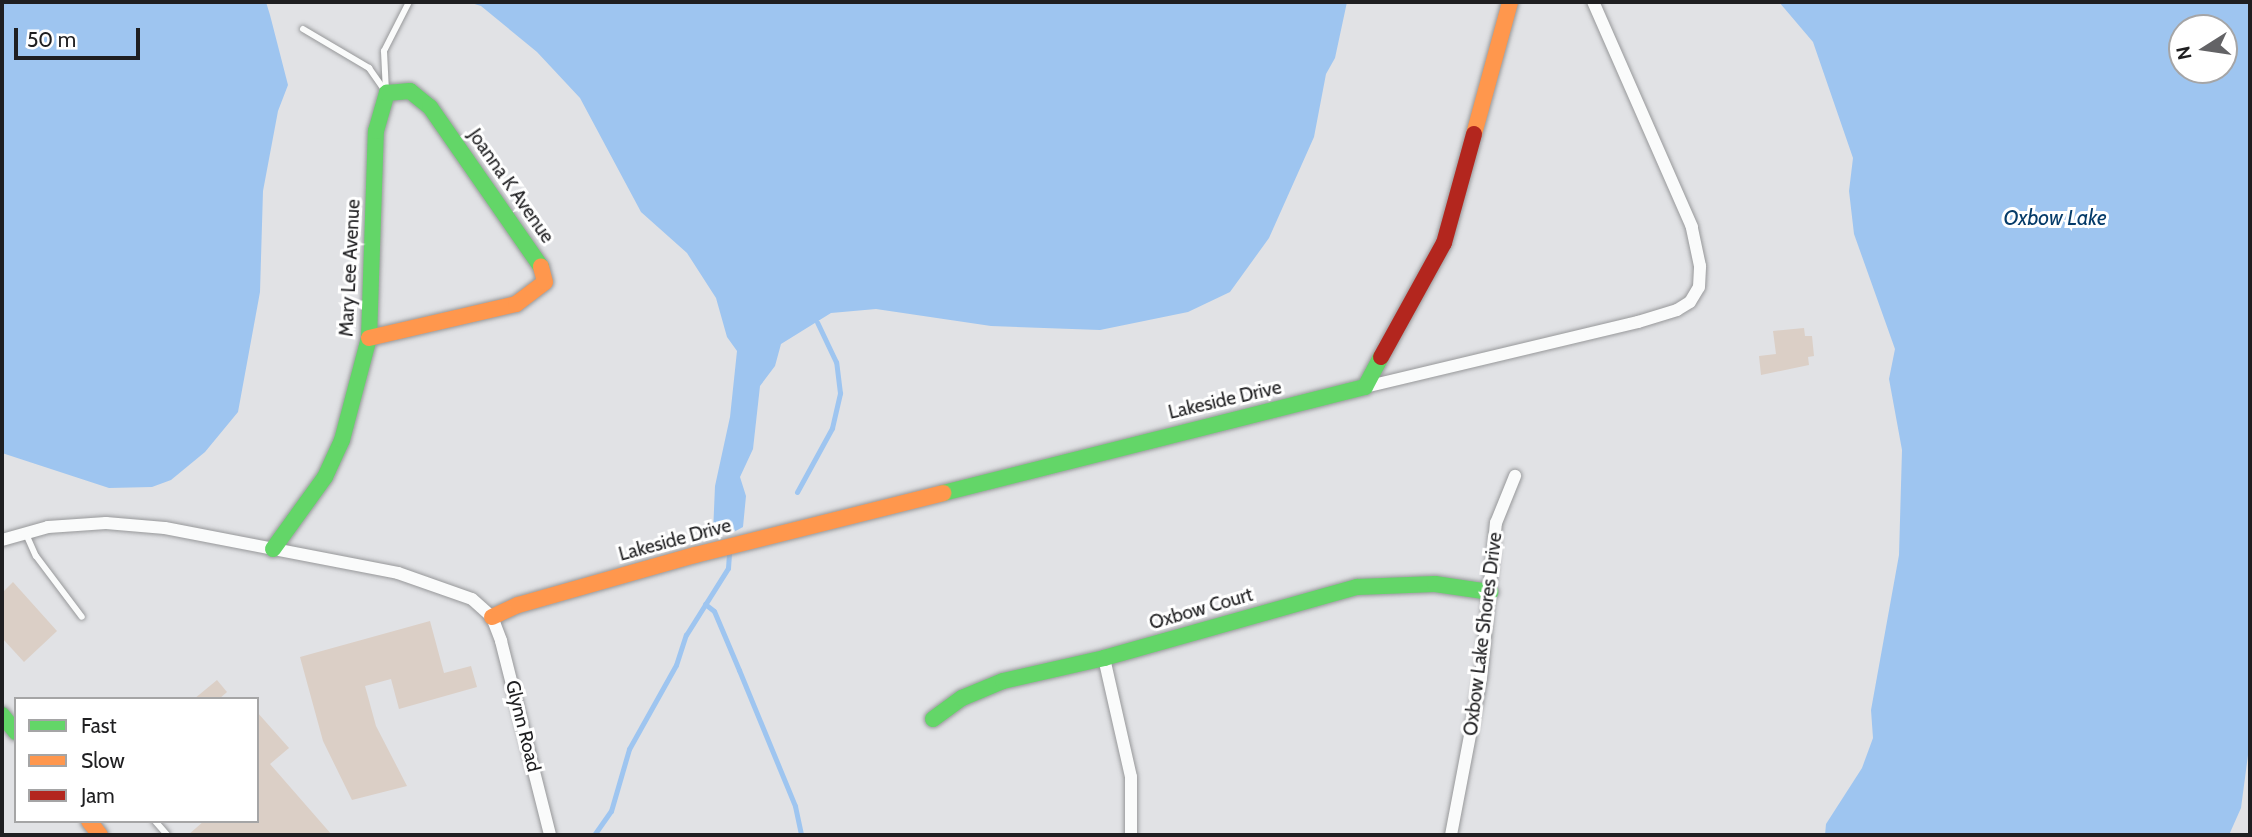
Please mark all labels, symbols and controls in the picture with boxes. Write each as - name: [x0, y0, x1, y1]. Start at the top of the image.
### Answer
- scale bar: [18, 14, 144, 58]
- north arrow: [2168, 14, 2238, 84]
- text: 50 m: [27, 27, 76, 52]
- text: N: [2171, 44, 2197, 62]
- street label: Joanna K Avenue: [463, 125, 559, 247]
- street label: Mary Lee Avenue: [335, 199, 365, 337]
- water label: Oxbow Lake: [2003, 205, 2107, 231]
- street label: Lakeside Drive: [1166, 376, 1284, 424]
- street label: Lakeside Drive: [616, 514, 734, 566]
- street label: Oxbow Lake Shores Drive: [1459, 531, 1507, 737]
- street label: Oxbow Court: [1147, 583, 1255, 635]
- street label: Glynn Road: [501, 678, 545, 774]
- legend: [14, 697, 259, 823]
- text: Fast: [81, 713, 117, 738]
- text: Slow: [81, 748, 125, 773]
- text: Jam: [81, 783, 115, 808]

